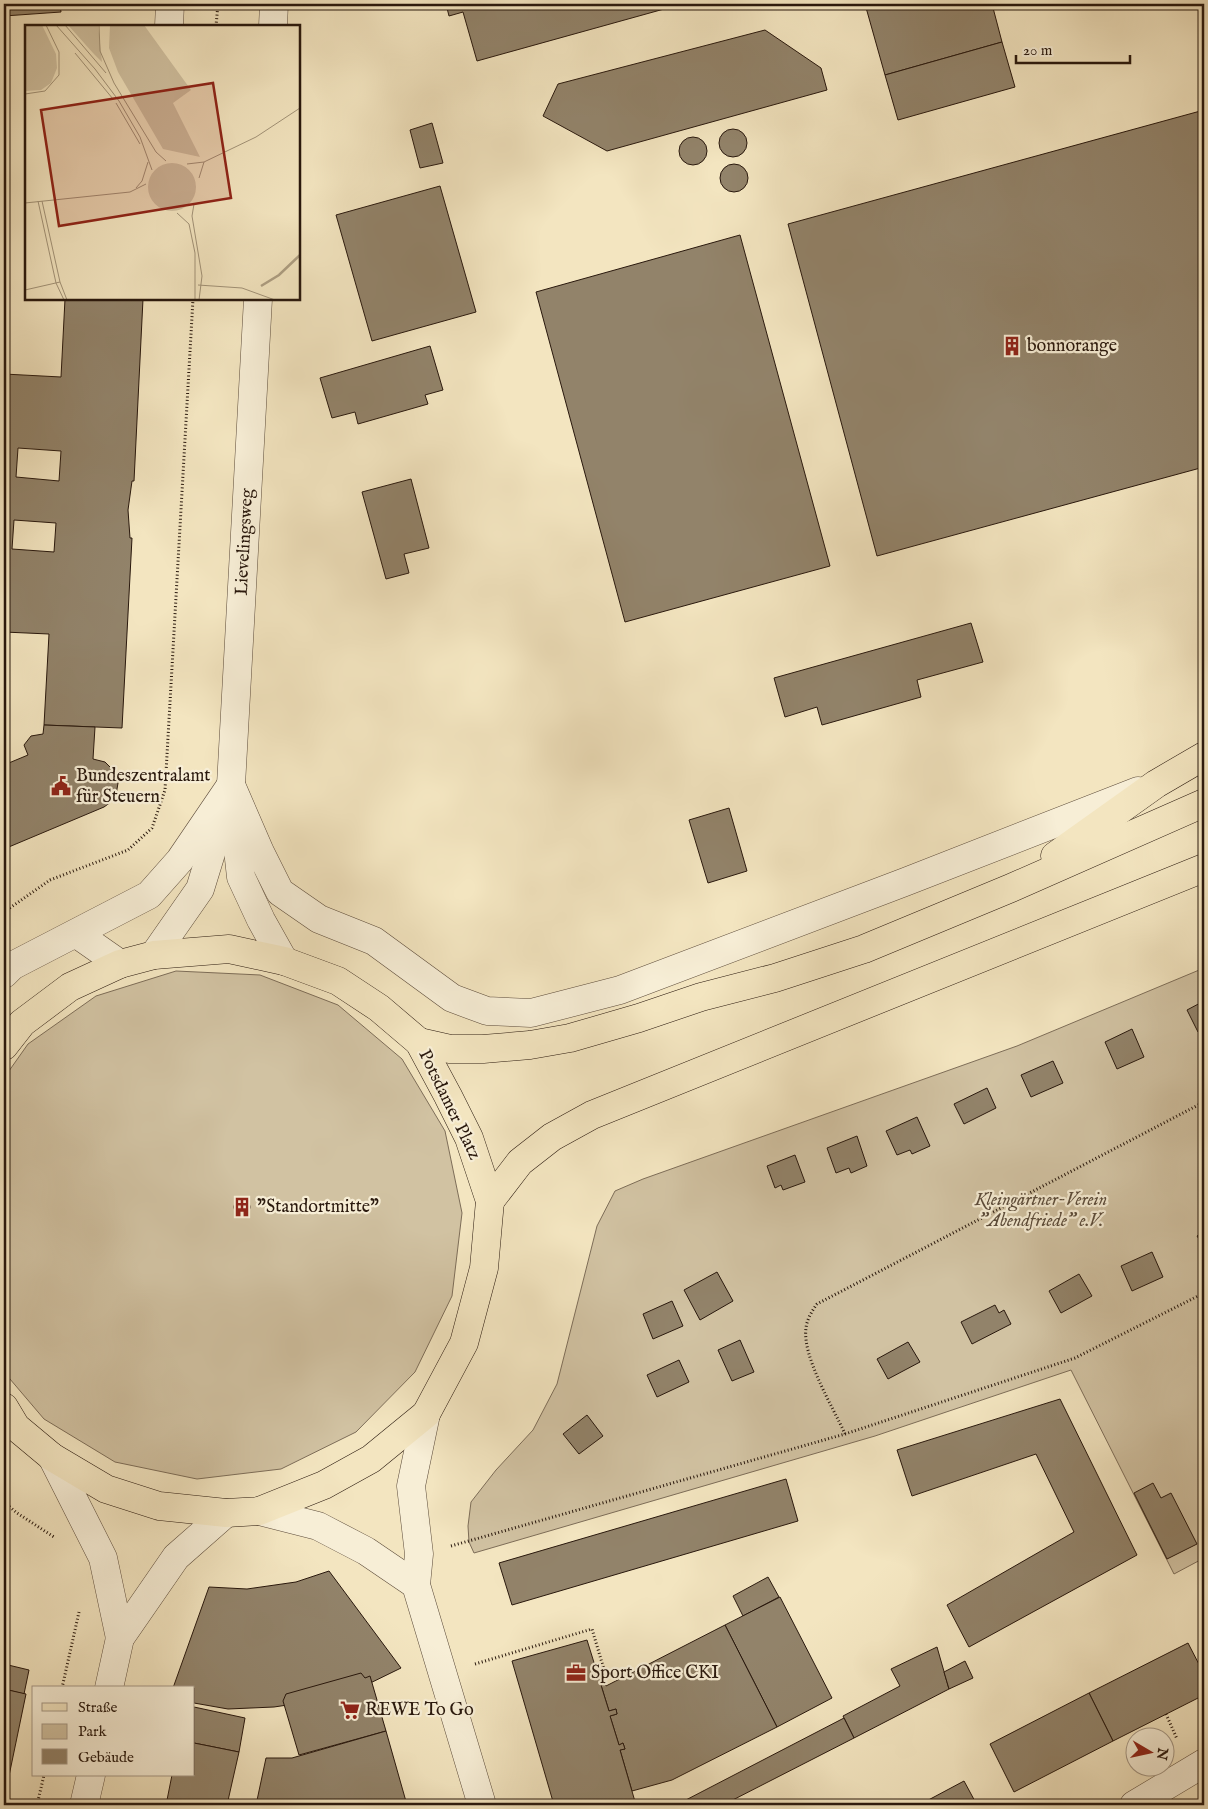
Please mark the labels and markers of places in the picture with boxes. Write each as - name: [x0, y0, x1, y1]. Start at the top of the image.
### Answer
- building icon: bonnorange: [1001, 335, 1023, 357]
- place label: bonnorange: [1027, 335, 1117, 358]
- place label: Bundeszentralamt für Steuern: [76, 765, 210, 809]
- public building icon: Bundeszentralamt für Steuern: [50, 775, 72, 797]
- building icon: "Standortmitte": [231, 1196, 253, 1218]
- place label: "Standortmitte": [257, 1196, 379, 1219]
- office icon: Sport Office CKI: [565, 1662, 587, 1684]
- place label: Sport Office CKI: [591, 1662, 719, 1685]
- supermarket icon: REWE To Go: [339, 1699, 361, 1721]
- place label: REWE To Go: [365, 1699, 474, 1722]

